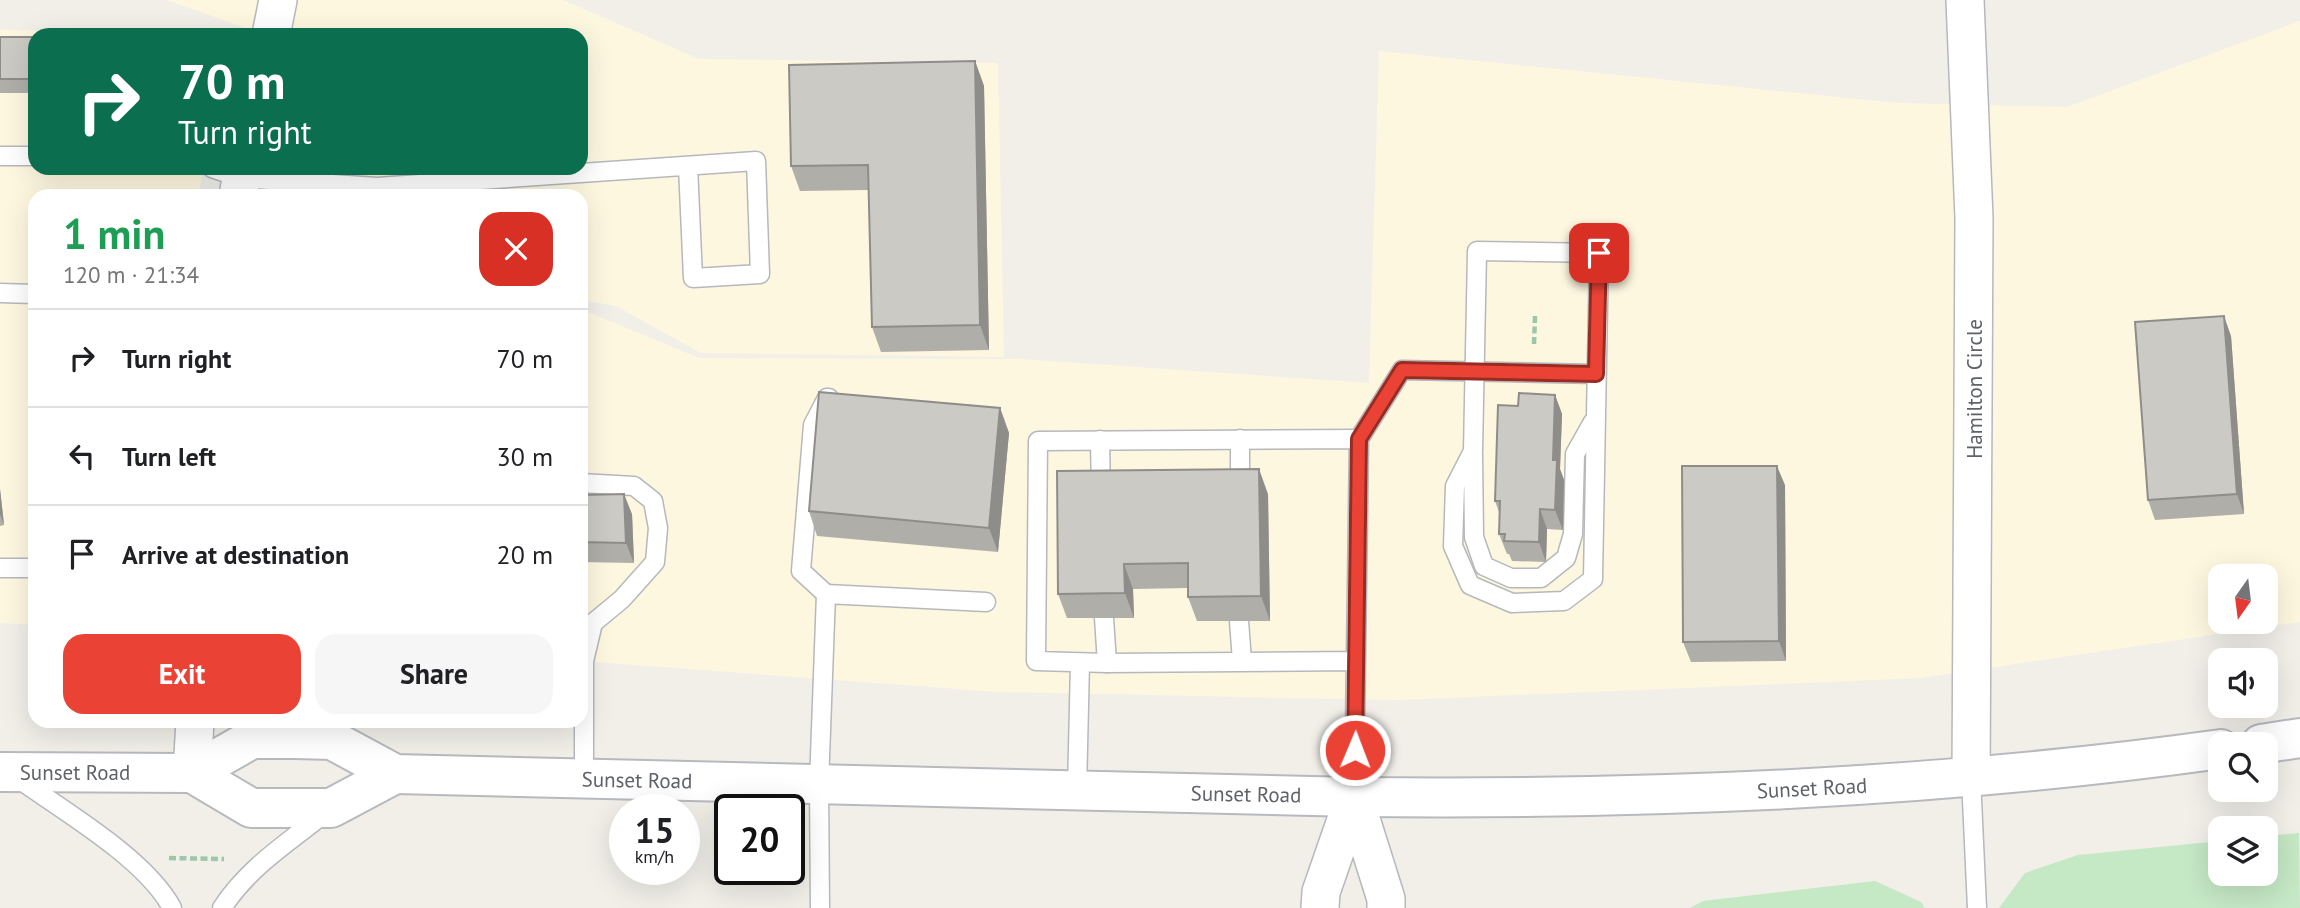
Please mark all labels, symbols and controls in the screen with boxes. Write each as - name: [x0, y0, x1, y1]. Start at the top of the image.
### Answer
- text: 70 m: [178, 49, 285, 113]
- icon: right: [63, 56, 154, 147]
- text: Turn right: [178, 111, 312, 153]
- text: 1 min: [63, 206, 165, 261]
- button: close: [479, 212, 553, 286]
- pin: [1569, 223, 1629, 283]
- icon: arrive: [1580, 234, 1618, 272]
- text: 120 m · 21:34: [63, 260, 199, 289]
- street label: Hamilton Circle: [1961, 319, 1988, 459]
- icon: right: [63, 339, 101, 377]
- text: Turn right: [122, 342, 231, 375]
- text: 70 m: [497, 342, 553, 375]
- icon: left: [63, 437, 101, 475]
- text: Turn left: [122, 440, 216, 473]
- text: 30 m: [497, 440, 553, 473]
- icon: arrive: [63, 535, 101, 573]
- text: Arrive at destination: [122, 538, 349, 571]
- text: 20 m: [497, 538, 553, 571]
- north arrow: [2208, 564, 2278, 634]
- map controls: [2208, 564, 2278, 886]
- button: Exit: [63, 634, 301, 714]
- button: Share: [315, 634, 553, 714]
- button: sound: [2208, 648, 2278, 718]
- position arrow: [1318, 713, 1392, 787]
- button: search: [2208, 732, 2278, 802]
- street label: Sunset Road: [20, 759, 130, 786]
- street label: Sunset Road: [581, 766, 693, 794]
- street label: Sunset Road: [1756, 772, 1868, 804]
- street label: Sunset Road: [1190, 780, 1302, 808]
- speed limit sign: 20: [714, 794, 805, 885]
- text: 15: [635, 807, 674, 853]
- button: layers: [2208, 816, 2278, 886]
- text: km/h: [635, 845, 674, 868]

